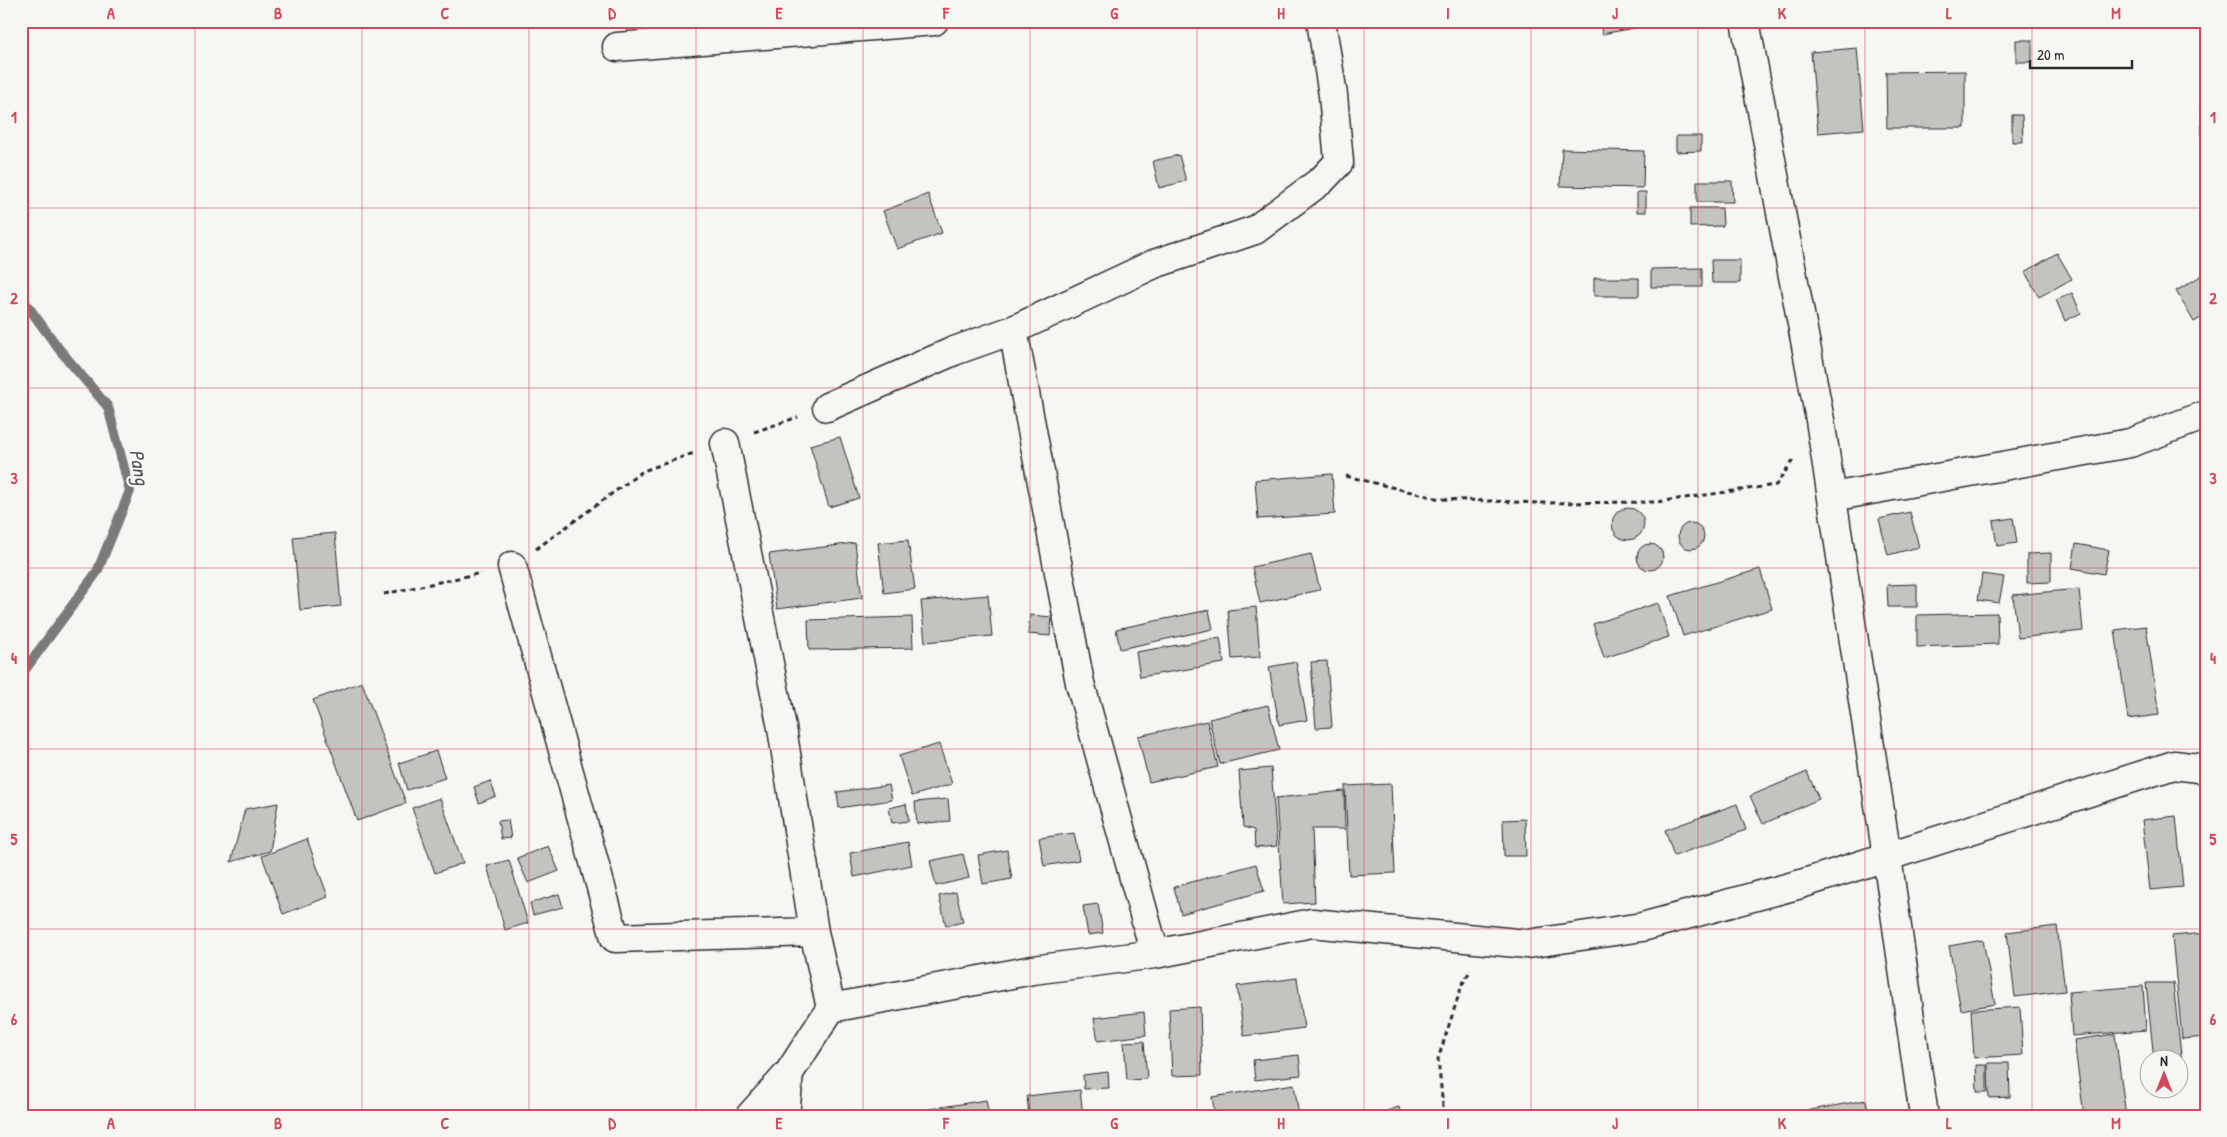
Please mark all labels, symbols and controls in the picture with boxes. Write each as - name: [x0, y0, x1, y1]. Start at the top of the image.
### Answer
- text: A: [107, 2, 115, 24]
- text: B: [274, 2, 282, 24]
- text: C: [441, 2, 450, 24]
- text: D: [608, 2, 616, 24]
- text: E: [775, 2, 783, 24]
- text: F: [942, 2, 950, 24]
- text: G: [1110, 2, 1118, 24]
- text: H: [1277, 2, 1285, 24]
- text: I: [1446, 2, 1450, 24]
- text: J: [1612, 2, 1618, 24]
- text: K: [1778, 2, 1787, 24]
- text: L: [1946, 2, 1952, 24]
- text: M: [2111, 2, 2121, 24]
- scale bar: [2030, 38, 2132, 70]
- text: 20 m: [2037, 44, 2064, 65]
- text: 1: [11, 106, 17, 128]
- text: 1: [2210, 106, 2216, 128]
- text: 2: [10, 287, 18, 309]
- text: 2: [2209, 287, 2217, 309]
- water label: Pang: [123, 447, 157, 488]
- text: 3: [10, 467, 18, 489]
- text: 3: [2209, 467, 2217, 489]
- text: 4: [11, 647, 17, 669]
- text: 4: [2210, 647, 2216, 669]
- text: 5: [11, 828, 18, 850]
- text: 5: [2210, 828, 2217, 850]
- text: 6: [11, 1008, 18, 1030]
- text: 6: [2210, 1008, 2217, 1030]
- north arrow: [2140, 1050, 2190, 1100]
- text: N: [2160, 1051, 2168, 1070]
- text: A: [107, 1112, 115, 1134]
- text: B: [274, 1112, 282, 1134]
- text: C: [441, 1112, 450, 1134]
- text: D: [608, 1112, 616, 1134]
- text: E: [775, 1112, 783, 1134]
- text: F: [942, 1112, 950, 1134]
- text: G: [1110, 1112, 1118, 1134]
- text: H: [1277, 1112, 1285, 1134]
- text: I: [1446, 1112, 1450, 1134]
- text: J: [1612, 1112, 1618, 1134]
- text: K: [1778, 1112, 1787, 1134]
- text: L: [1946, 1112, 1952, 1134]
- text: M: [2111, 1112, 2121, 1134]

